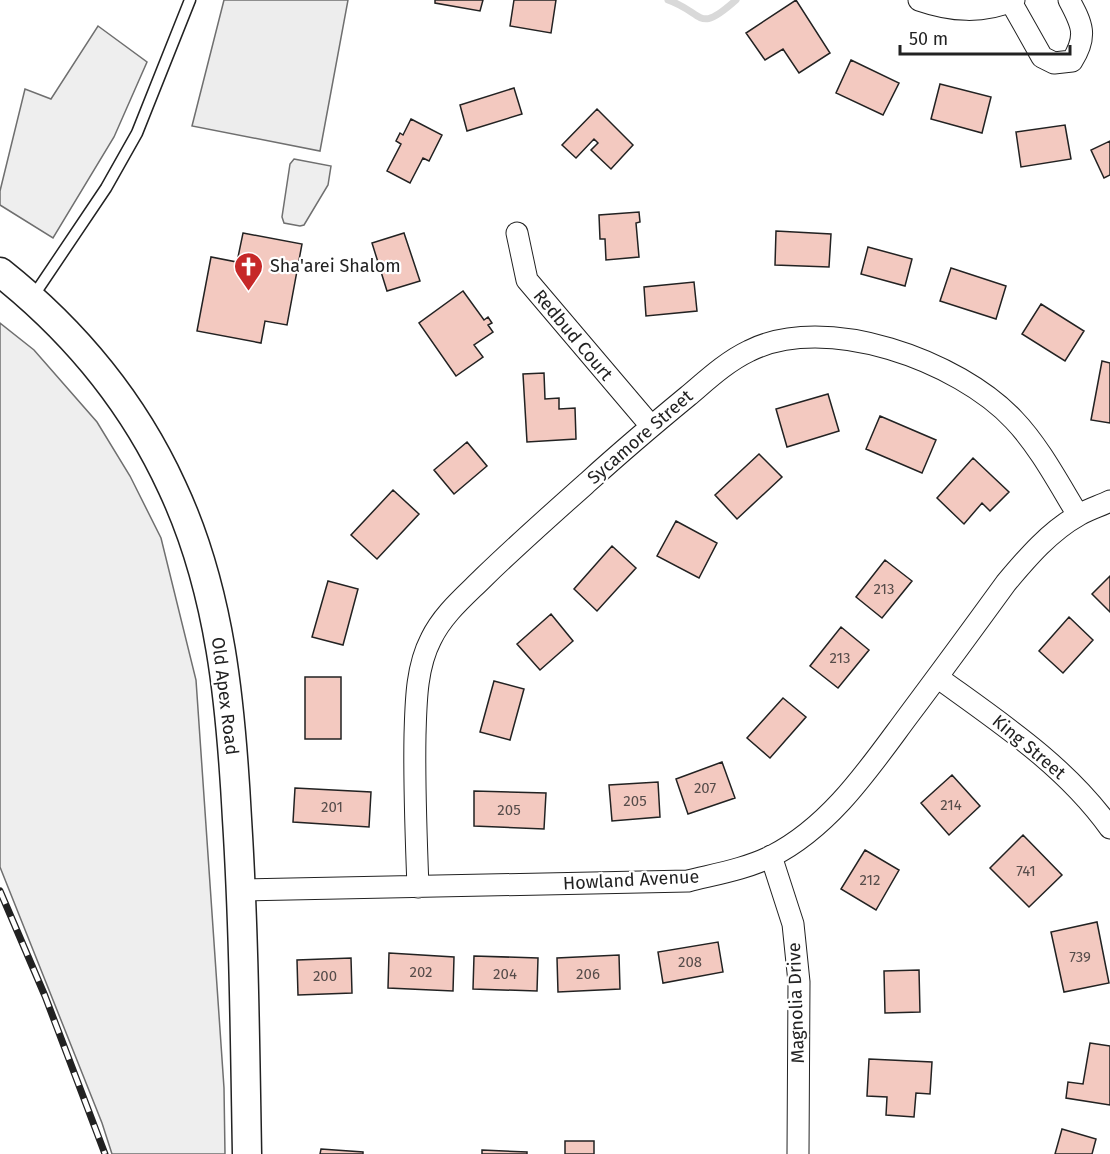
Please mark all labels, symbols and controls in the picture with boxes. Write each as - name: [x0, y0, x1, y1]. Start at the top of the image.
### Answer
- scale bar: [900, 18, 1070, 56]
- text: 50 m: [909, 28, 948, 50]
- church icon: Sha'arei Shalom: [233, 250, 265, 292]
- place label: Sha'arei Shalom: [270, 255, 401, 277]
- street label: Redbud Court: [529, 285, 618, 385]
- street label: Sycamore Street: [583, 385, 698, 489]
- house number: 213: [873, 580, 895, 598]
- street label: Old Apex Road: [207, 636, 243, 756]
- house number: 213: [829, 649, 851, 667]
- street label: King Street: [988, 710, 1071, 784]
- house number: 207: [694, 779, 716, 797]
- house number: 205: [623, 792, 647, 810]
- house number: 214: [940, 796, 962, 814]
- house number: 201: [321, 798, 343, 816]
- house number: 205: [497, 801, 521, 819]
- house number: 741: [1016, 862, 1036, 880]
- street label: Howland Avenue: [562, 865, 700, 895]
- house number: 212: [860, 871, 880, 889]
- street label: Magnolia Drive: [783, 942, 809, 1064]
- house number: 739: [1069, 948, 1091, 966]
- house number: 208: [678, 953, 702, 971]
- house number: 202: [409, 963, 433, 981]
- house number: 204: [493, 965, 517, 983]
- house number: 206: [576, 965, 600, 983]
- house number: 200: [313, 967, 337, 985]

